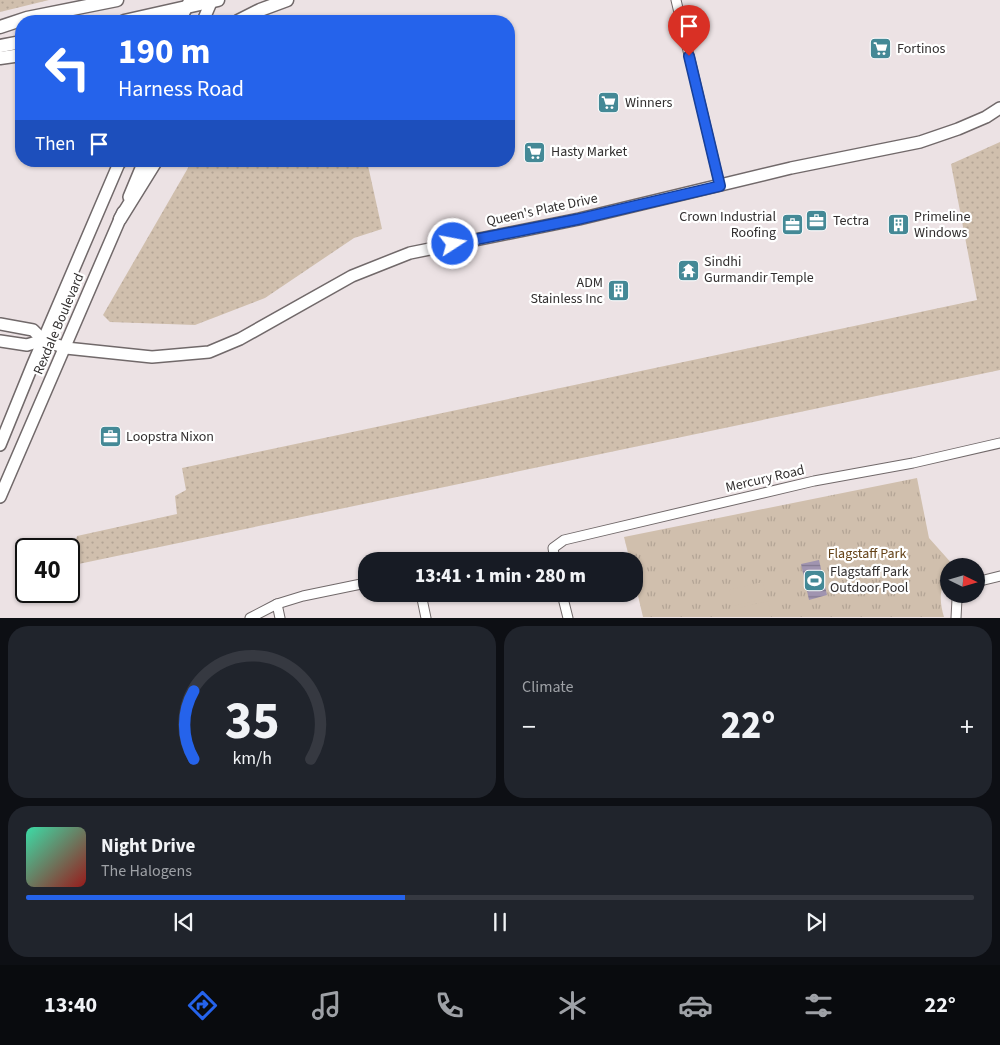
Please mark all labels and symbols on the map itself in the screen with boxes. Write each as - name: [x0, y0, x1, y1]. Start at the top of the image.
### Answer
- pin: [668, 5, 710, 56]
- supermarket icon: Fortinos: [869, 37, 893, 61]
- place label: Fortinos: [897, 39, 946, 59]
- supermarket icon: Winners: [597, 91, 621, 115]
- place label: Winners: [625, 93, 673, 113]
- supermarket icon: Hasty Market: [523, 140, 547, 164]
- place label: Hasty Market: [551, 142, 627, 162]
- street label: Queen's Plate Drive: [484, 188, 600, 232]
- place label: Crown Industrial Roofing: [679, 207, 776, 243]
- place label: Primeline Windows: [914, 207, 970, 243]
- office icon: Tectra: [805, 209, 829, 233]
- place label: Tectra: [833, 211, 869, 231]
- office icon: Crown Industrial Roofing: [780, 213, 804, 237]
- building icon: Primeline Windows: [886, 213, 910, 237]
- position arrow: [426, 217, 478, 269]
- place label: Sindhi Gurmandir Temple: [704, 252, 814, 288]
- temple icon: Sindhi Gurmandir Temple: [676, 258, 700, 282]
- street label: Rexdale Boulevard: [29, 270, 89, 378]
- place label: ADM Stainless Inc: [530, 273, 604, 309]
- building icon: ADM Stainless Inc: [607, 279, 631, 303]
- office icon: Loopstra Nixon: [98, 425, 122, 449]
- place label: Loopstra Nixon: [126, 427, 214, 447]
- street label: Mercury Road: [724, 460, 806, 498]
- speed limit sign: 40: [15, 538, 80, 603]
- park label: Flagstaff Park: [828, 544, 906, 564]
- north arrow: [940, 558, 985, 602]
- place label: Flagstaff Park Outdoor Pool: [830, 562, 909, 598]
- sports icon: Flagstaff Park Outdoor Pool: [802, 568, 826, 592]

